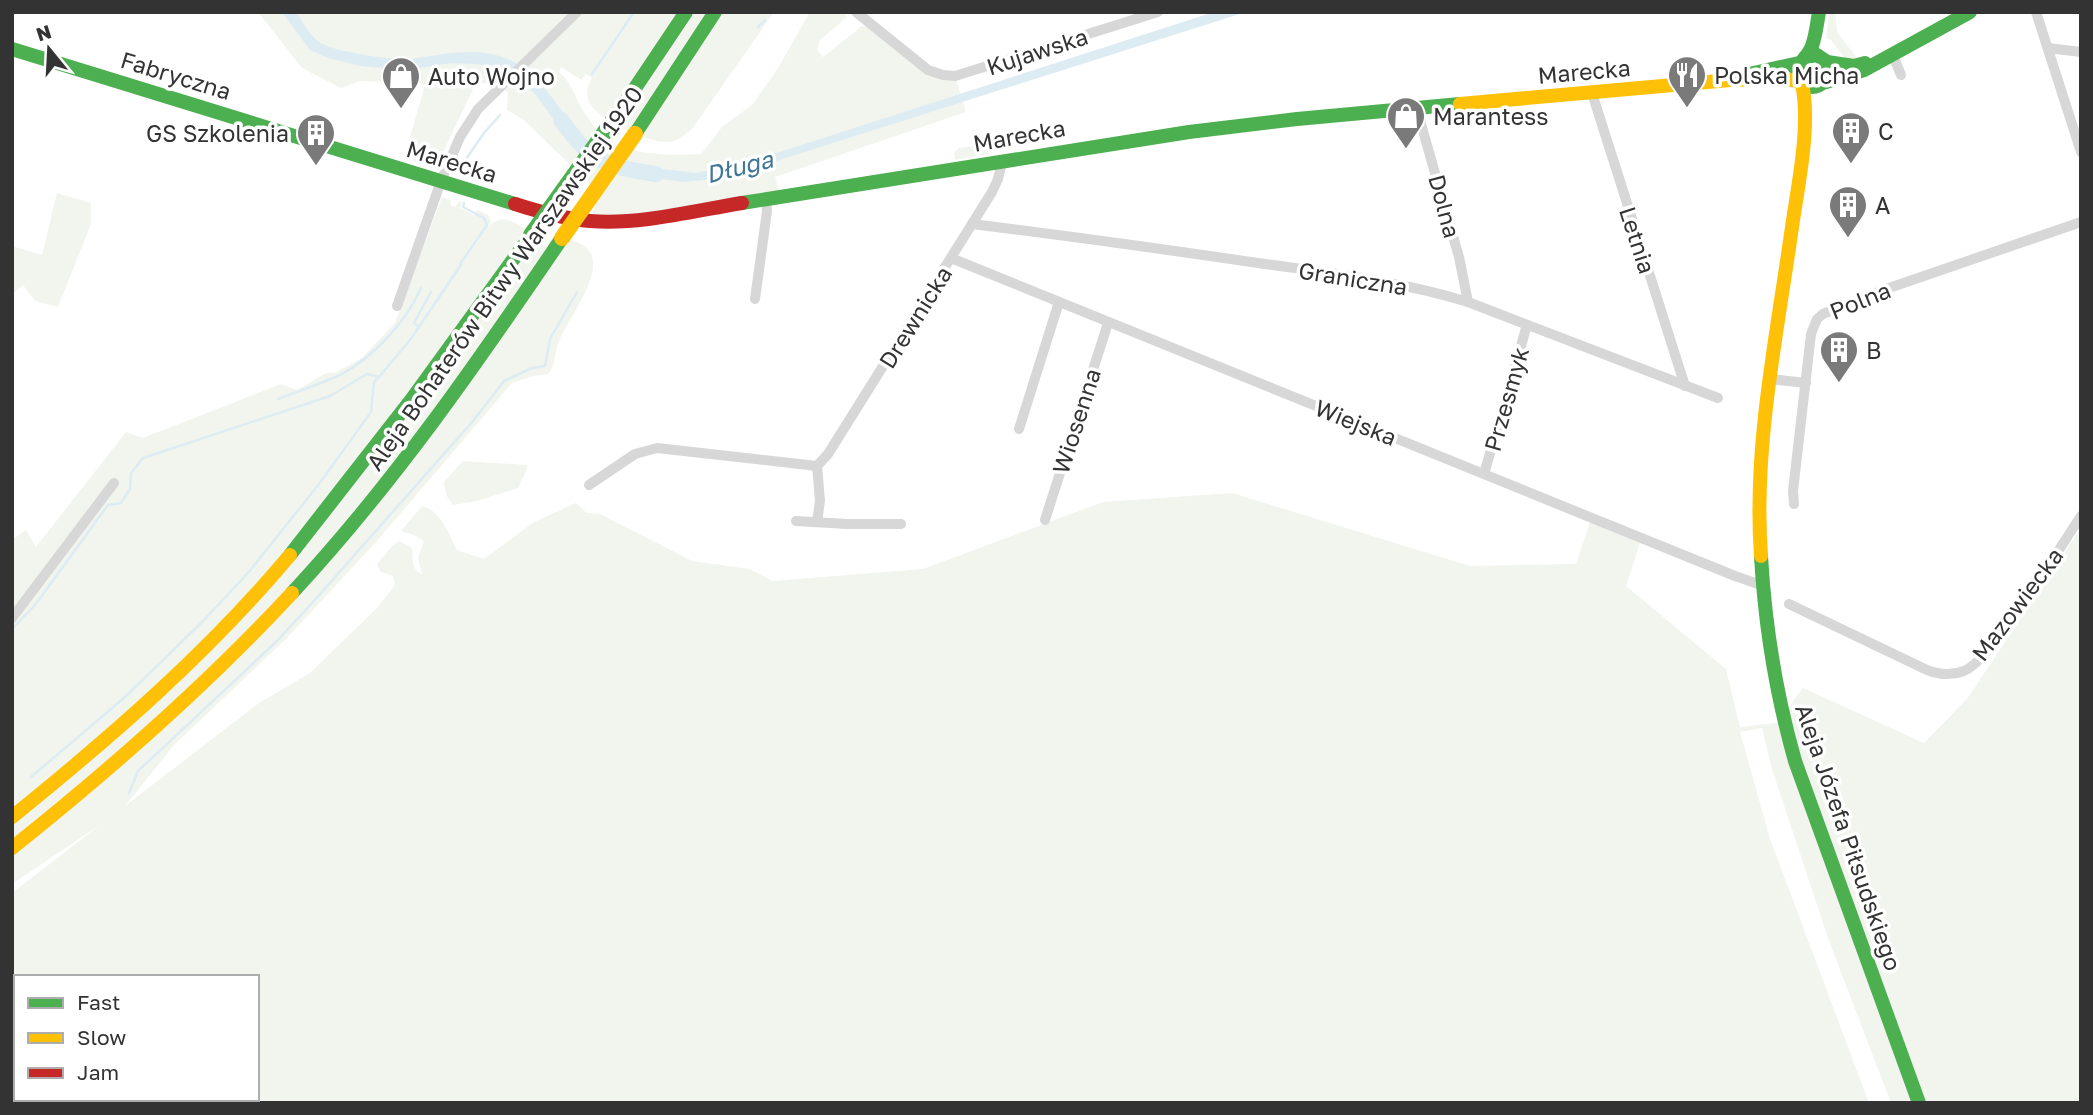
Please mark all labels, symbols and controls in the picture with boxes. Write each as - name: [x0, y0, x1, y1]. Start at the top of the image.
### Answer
- north arrow: [14, 14, 84, 84]
- text: N: [33, 19, 54, 46]
- street label: Kujawska: [983, 21, 1091, 81]
- street label: Fabryczna: [117, 45, 235, 105]
- street label: Marecka: [1536, 53, 1632, 89]
- restaurant icon: Polska Micha: [1666, 54, 1708, 109]
- shop icon: Auto Wojno: [380, 55, 422, 110]
- place label: Polska Micha: [1714, 61, 1859, 89]
- place label: Auto Wojno: [428, 62, 555, 90]
- street label: Aleja Bohaterów Bitwy Warszawskiej 1920: [360, 81, 648, 475]
- shop icon: Marantess: [1385, 95, 1427, 150]
- place label: Marantess: [1433, 102, 1548, 130]
- building icon: C: [1830, 110, 1872, 165]
- building icon: GS Szkolenia: [295, 112, 337, 167]
- street label: Marecka: [971, 113, 1067, 157]
- place label: C: [1878, 117, 1894, 145]
- place label: GS Szkolenia: [146, 119, 289, 147]
- street label: Marecka: [403, 134, 501, 188]
- water label: Długa: [702, 143, 777, 189]
- street label: Dolna: [1423, 171, 1467, 241]
- building icon: A: [1827, 184, 1869, 239]
- place label: A: [1875, 191, 1890, 219]
- street label: Letnia: [1614, 203, 1662, 277]
- street label: Graniczna: [1297, 256, 1409, 300]
- street label: Drewnicka: [873, 261, 957, 373]
- street label: Polna: [1825, 275, 1895, 325]
- building icon: B: [1818, 329, 1860, 384]
- place label: B: [1866, 336, 1881, 364]
- street label: Przesmyk: [1478, 344, 1534, 454]
- street label: Wiosenna: [1046, 365, 1106, 477]
- street label: Wiejska: [1311, 393, 1401, 451]
- street label: Mazowiecka: [1965, 542, 2069, 666]
- street label: Aleja Józefa Piłsudskiego: [1790, 700, 1908, 974]
- legend: [14, 975, 259, 1101]
- text: Fast: [77, 989, 120, 1015]
- text: Slow: [77, 1024, 126, 1050]
- text: Jam: [77, 1059, 119, 1085]

